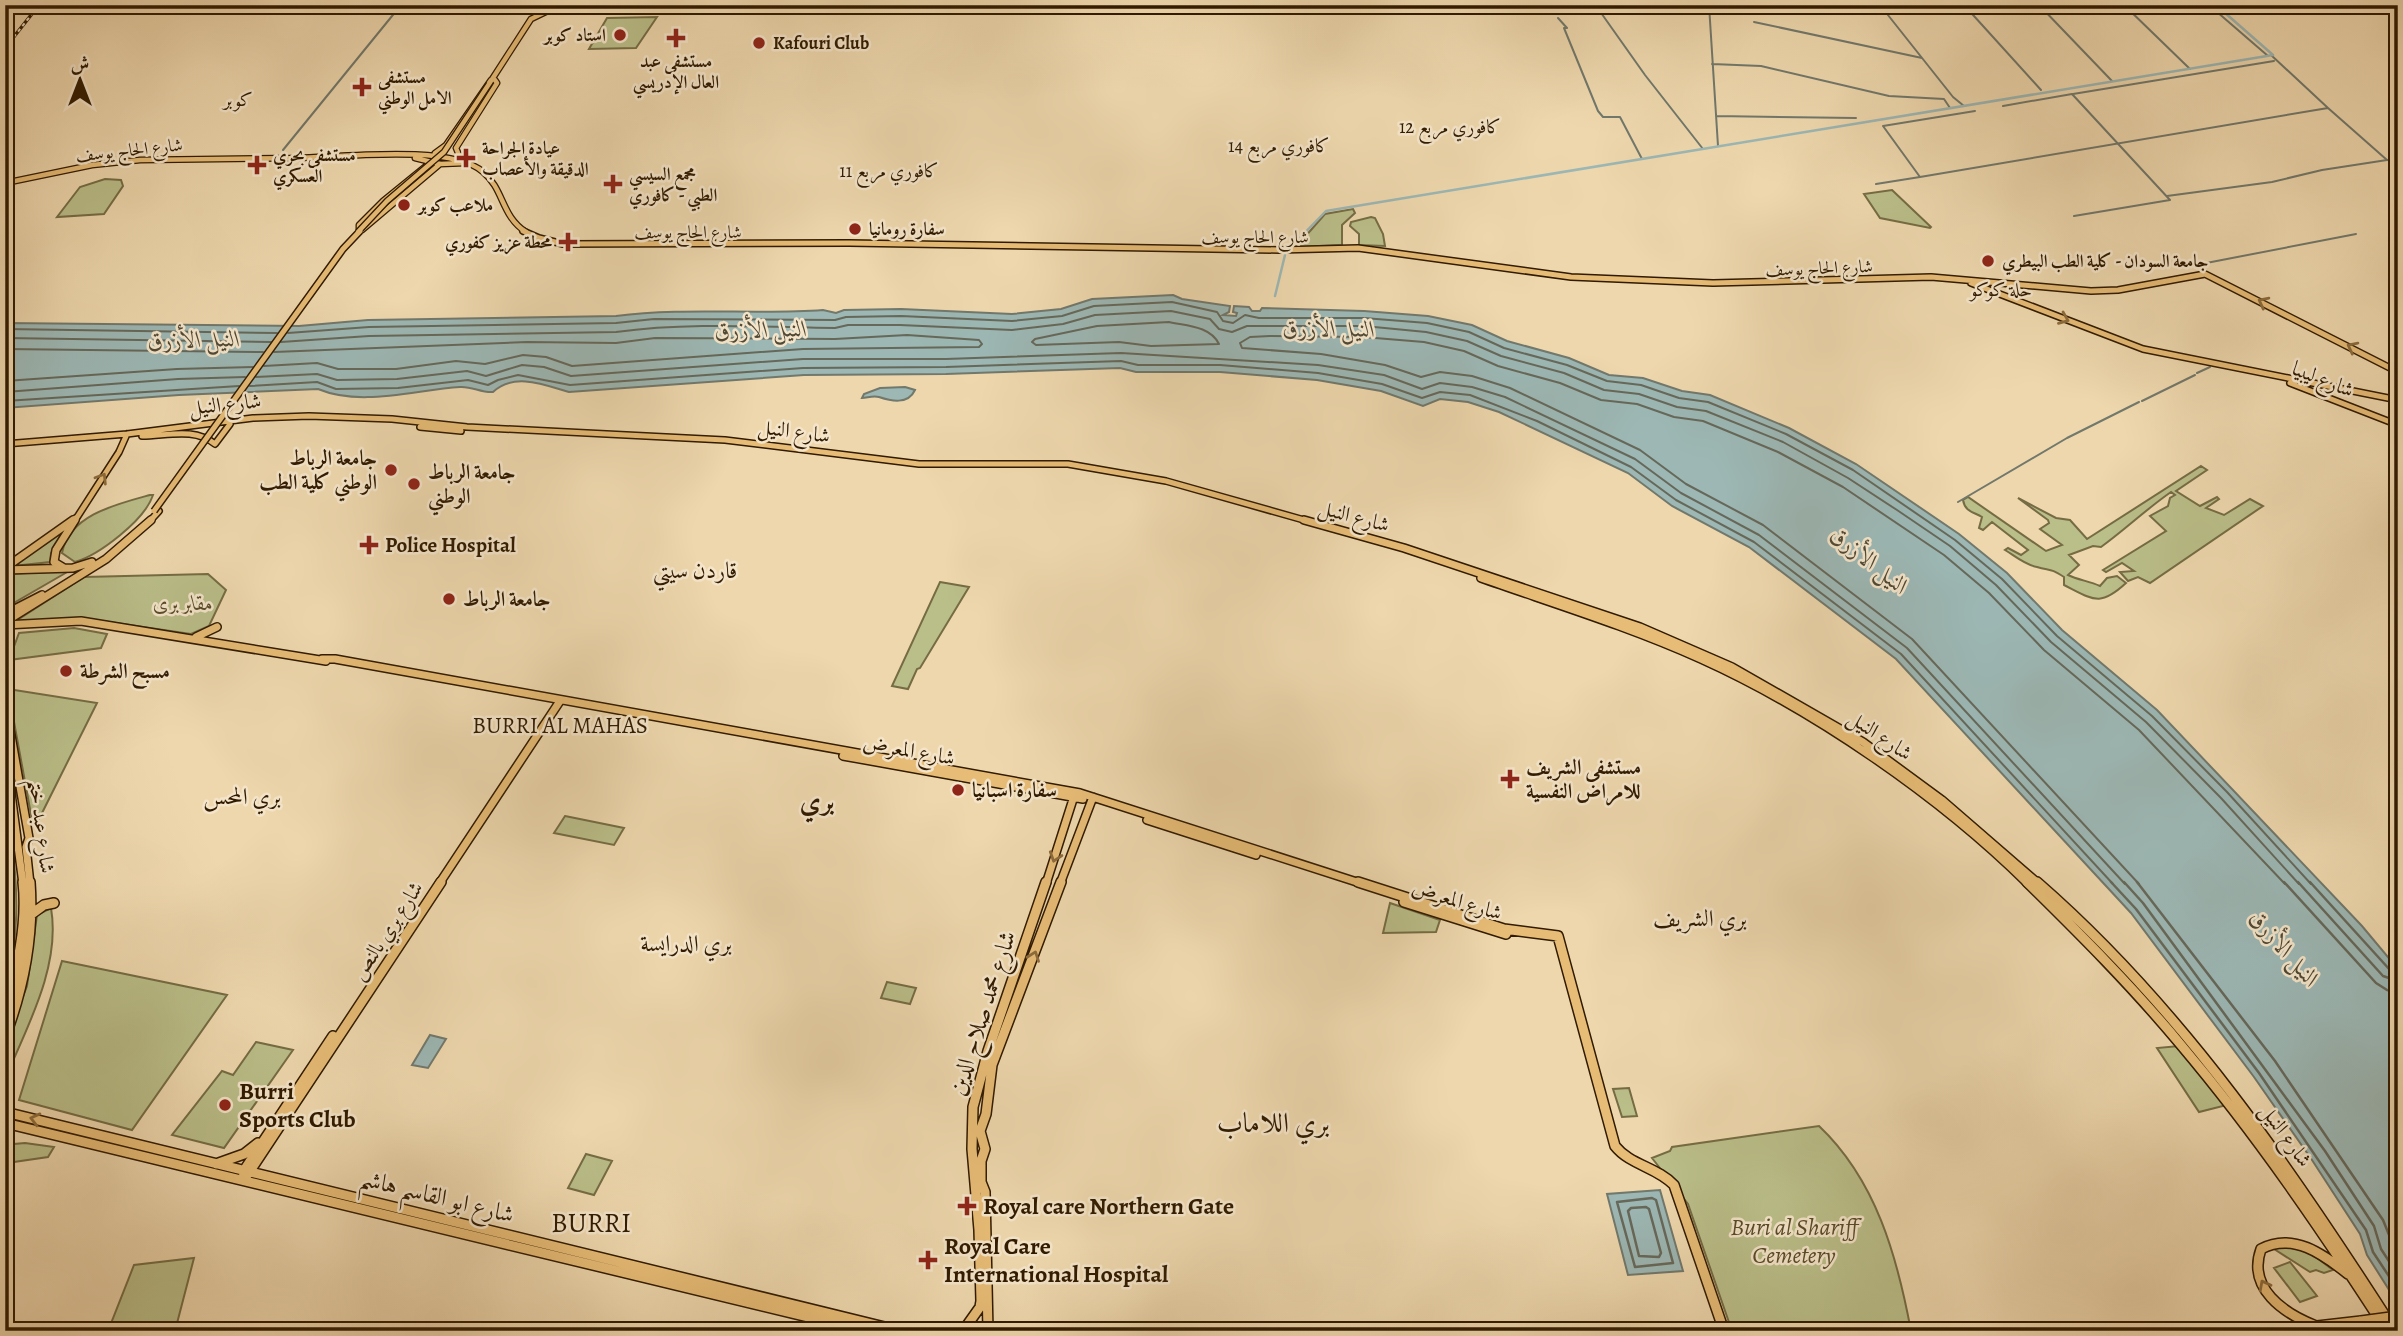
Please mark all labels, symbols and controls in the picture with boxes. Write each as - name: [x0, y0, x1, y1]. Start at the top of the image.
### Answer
- place label: استاد كوبر: [542, 23, 606, 47]
- marker: استاد كوبر: [612, 27, 628, 43]
- marker: مستشفى عبد العال الإدريسي: [666, 28, 686, 48]
- place label: Kafouri Club: [773, 31, 869, 55]
- marker: Kafouri Club: [751, 35, 767, 51]
- north arrow: [46, 46, 116, 116]
- place label: مستشفى عبد العال الإدريسي: [633, 49, 719, 99]
- text: ش: [71, 51, 89, 77]
- place label: مستشفى الامل الوطني: [377, 65, 452, 115]
- marker: مستشفى الامل الوطني: [352, 77, 372, 97]
- district label: كوبر: [221, 87, 253, 113]
- district label: كافوري مربع 12: [1399, 114, 1501, 144]
- street label: شارع الحاج يوسف: [74, 132, 184, 172]
- district label: كافوري مربع 14: [1228, 133, 1330, 163]
- place label: عيادة الجراحة الدقيقة والأعصاب: [482, 136, 589, 181]
- place label: مستشفى بحري العسكري: [273, 143, 356, 191]
- marker: عيادة الجراحة الدقيقة والأعصاب: [456, 148, 476, 168]
- marker: مستشفى بحري العسكري: [247, 155, 267, 175]
- district label: كافوري مربع 11: [839, 158, 939, 188]
- place label: مجمع السيسي الطبي - كافوري: [629, 162, 717, 212]
- marker: مجمع السيسي الطبي - كافوري: [603, 174, 623, 194]
- place label: ملاعب كوبر: [416, 193, 493, 217]
- marker: ملاعب كوبر: [396, 197, 412, 213]
- place label: سفارة رومانيا: [869, 217, 945, 241]
- street label: شارع الحاج يوسف: [634, 220, 742, 248]
- marker: سفارة رومانيا: [847, 221, 863, 237]
- street label: شارع الحاج يوسف: [1201, 225, 1309, 253]
- place label: محطة عزيز كفوري: [445, 230, 553, 257]
- marker: محطة عزيز كفوري: [558, 232, 578, 252]
- place label: جامعة السودان - كلية الطب البيطري: [2002, 249, 2208, 276]
- marker: جامعة السودان - كلية الطب البيطري: [1980, 253, 1996, 269]
- street label: شارع الحاج يوسف: [1765, 254, 1873, 286]
- district label: حلة كوكو: [1968, 277, 2032, 303]
- one-way arrow: [2258, 297, 2270, 311]
- one-way arrow: [2058, 310, 2070, 324]
- water label: النيل الأزرق: [1282, 311, 1376, 346]
- water label: النيل الأزرق: [714, 312, 808, 347]
- water label: النيل الأزرق: [147, 322, 241, 357]
- one-way arrow: [2346, 342, 2359, 356]
- street label: شارع ليبيا: [2286, 354, 2358, 408]
- street label: شارع النيل: [187, 386, 263, 426]
- street label: شارع النيل: [756, 412, 832, 454]
- place label: جامعة الرباط الوطني كلية الطب: [259, 444, 377, 502]
- place label: جامعة الرباط الوطني: [428, 458, 516, 516]
- marker: جامعة الرباط الوطني كلية الطب: [383, 462, 399, 478]
- one-way arrow: [94, 473, 107, 486]
- marker: جامعة الرباط الوطني: [406, 476, 422, 492]
- street label: شارع النيل: [1314, 493, 1393, 543]
- water label: النيل الأزرق: [1823, 518, 1916, 602]
- place label: Police Hospital: [385, 531, 516, 559]
- marker: Police Hospital: [359, 535, 379, 555]
- district label: قاردن سيتي: [653, 555, 737, 591]
- place label: جامعة الرباط: [463, 585, 551, 613]
- park label: مقابر برى: [153, 589, 213, 617]
- marker: جامعة الرباط: [441, 591, 457, 607]
- place label: مسبح الشرطة: [80, 657, 170, 690]
- marker: مسبح الشرطة: [58, 663, 74, 679]
- street label: شارع النيل: [1840, 703, 1918, 770]
- district label: BURRI AL MAHAS: [472, 710, 648, 741]
- street label: شارع المعرض: [860, 728, 957, 776]
- place label: مستشفى الشريف للامراض النفسية: [1526, 753, 1641, 806]
- marker: مستشفى الشريف للامراض النفسية: [1500, 769, 1520, 789]
- place label: سفارة اسبانيا: [972, 776, 1057, 804]
- street label: شارع عبد ختم: [15, 777, 62, 876]
- district label: بري المحس: [203, 781, 281, 815]
- district label: بري: [800, 782, 834, 823]
- marker: سفارة اسبانيا: [950, 782, 966, 798]
- one-way arrow: [1049, 851, 1063, 863]
- street label: شارع المعرض: [1407, 873, 1506, 931]
- street label: شارع بري بالنص: [344, 876, 433, 988]
- water label: النيل الأزرق: [2242, 902, 2328, 994]
- district label: بري الشريف: [1653, 903, 1747, 937]
- street label: شارع محمد صلاح الدين: [940, 927, 1028, 1101]
- district label: بري الدرايسة: [640, 928, 732, 962]
- one-way arrow: [1026, 950, 1040, 962]
- place label: Burri Sports Club: [239, 1075, 356, 1135]
- marker: Burri Sports Club: [217, 1097, 233, 1113]
- street label: شارع النيل: [2250, 1097, 2319, 1175]
- district label: بري اللاماب: [1217, 1104, 1329, 1145]
- one-way arrow: [30, 1113, 42, 1127]
- street label: شارع ابو القاسم هاشم: [355, 1161, 517, 1238]
- place label: Royal care Northern Gate: [983, 1190, 1234, 1222]
- marker: Royal care Northern Gate: [957, 1196, 977, 1216]
- district label: BURRI: [551, 1204, 631, 1242]
- park label: Buri al Shariff Cemetery: [1731, 1211, 1862, 1271]
- place label: Royal Care International Hospital: [944, 1230, 1169, 1290]
- marker: Royal Care International Hospital: [918, 1250, 938, 1270]
- one-way arrow: [2259, 1280, 2272, 1293]

